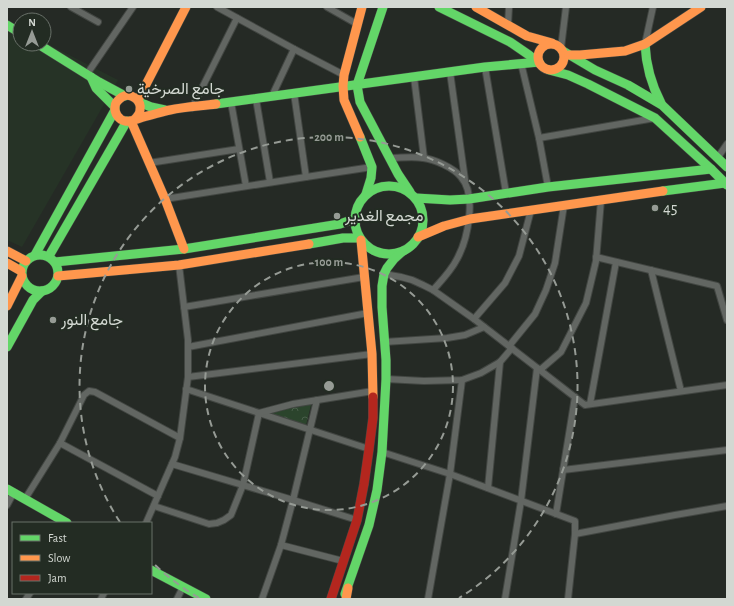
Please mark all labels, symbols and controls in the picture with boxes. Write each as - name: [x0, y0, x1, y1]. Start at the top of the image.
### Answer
- north arrow: [12, 12, 52, 52]
- text: N: [28, 17, 36, 28]
- place label: جامع الصرخية: [137, 81, 225, 100]
- marker: جامع الصرخية: [124, 84, 134, 94]
- text: 200 m: [314, 131, 344, 143]
- place label: 45: [663, 200, 677, 216]
- marker: 45: [650, 203, 660, 213]
- place label: مجمع الغدير: [344, 208, 424, 227]
- marker: مجمع الغدير: [332, 211, 342, 221]
- text: 100 m: [315, 256, 343, 268]
- place label: جامع النور: [60, 312, 123, 331]
- marker: جامع النور: [48, 315, 58, 325]
- centre of rings: [322, 379, 336, 393]
- legend: [12, 522, 152, 594]
- text: Fast: [48, 532, 67, 544]
- text: Slow: [48, 552, 70, 564]
- text: Jam: [48, 572, 67, 584]

